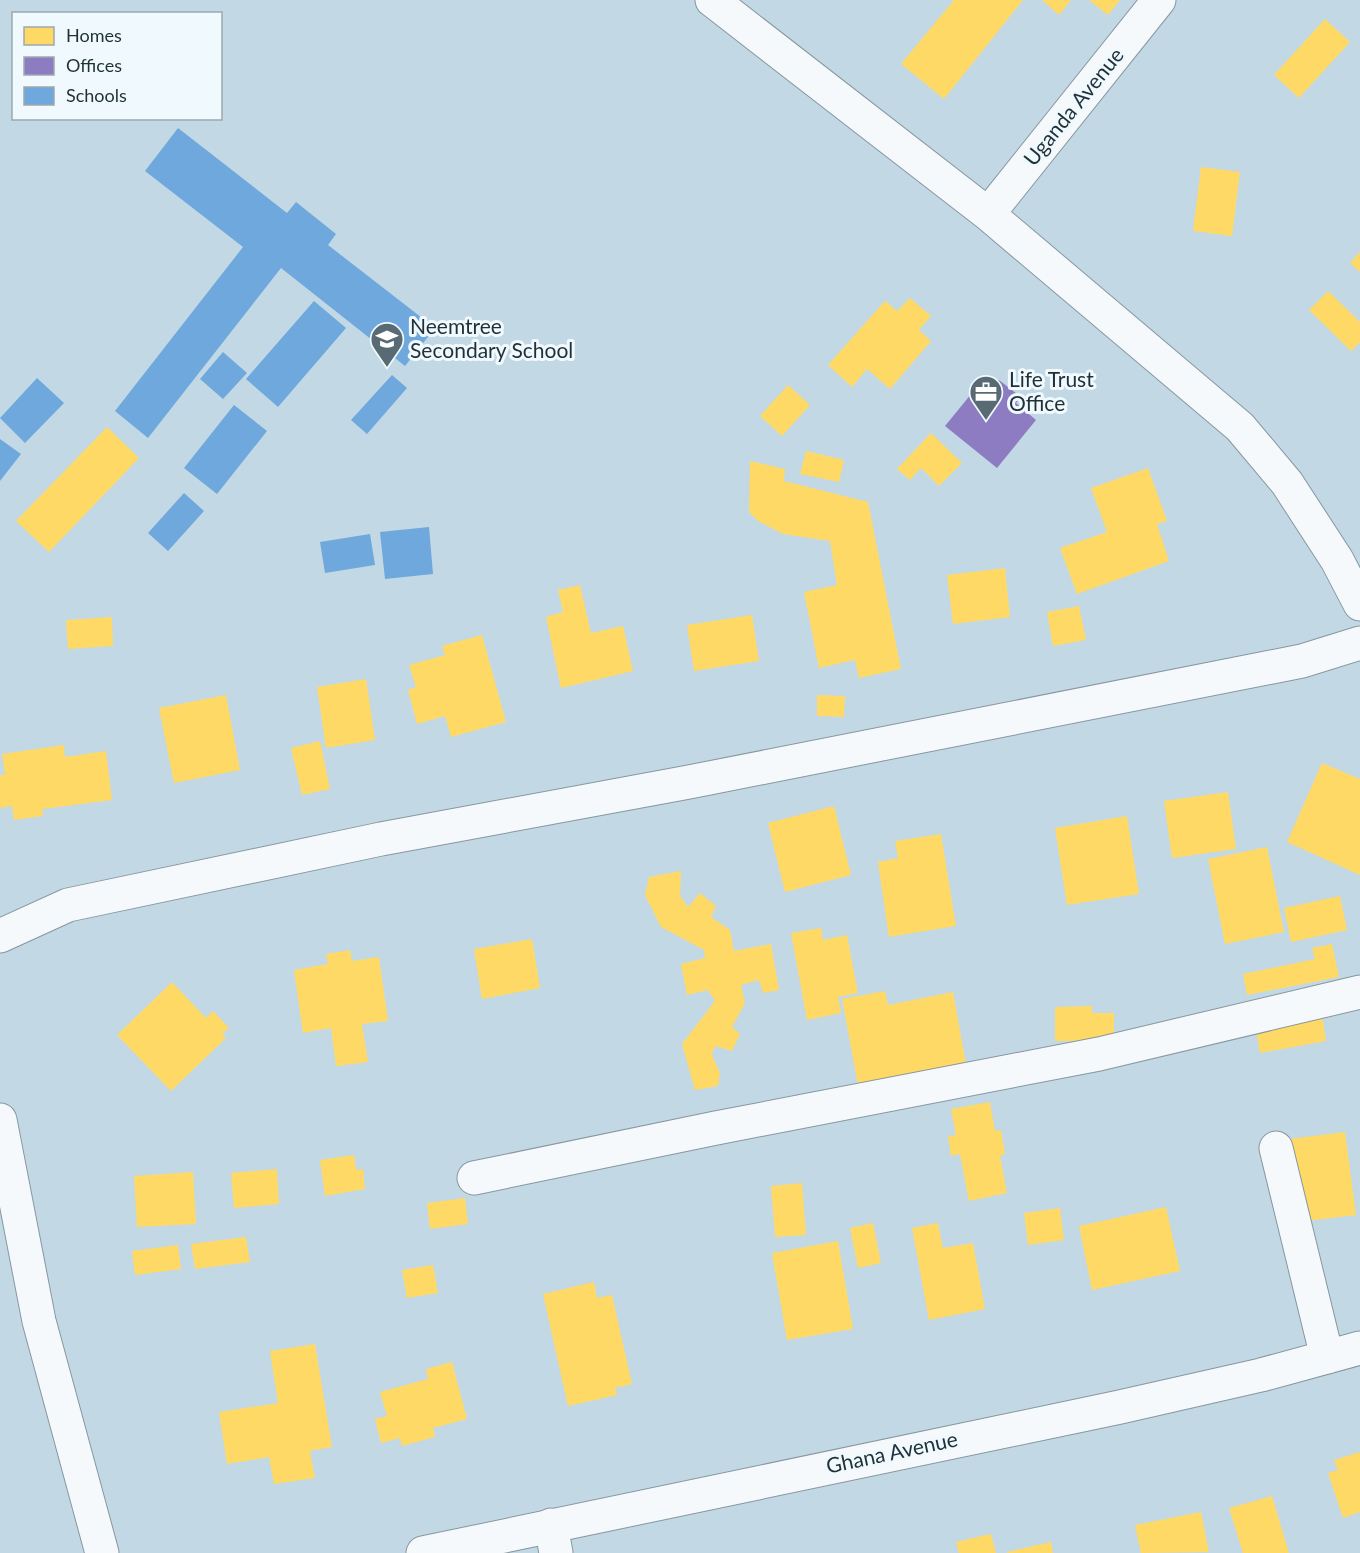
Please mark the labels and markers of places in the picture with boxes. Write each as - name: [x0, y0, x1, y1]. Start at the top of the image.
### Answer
- place label: Neemtree Secondary School: [410, 313, 573, 362]
- school or university icon: Neemtree Secondary School: [369, 321, 405, 368]
- place label: Life Trust Office: [1009, 366, 1094, 415]
- office icon: Life Trust Office: [968, 374, 1004, 421]

